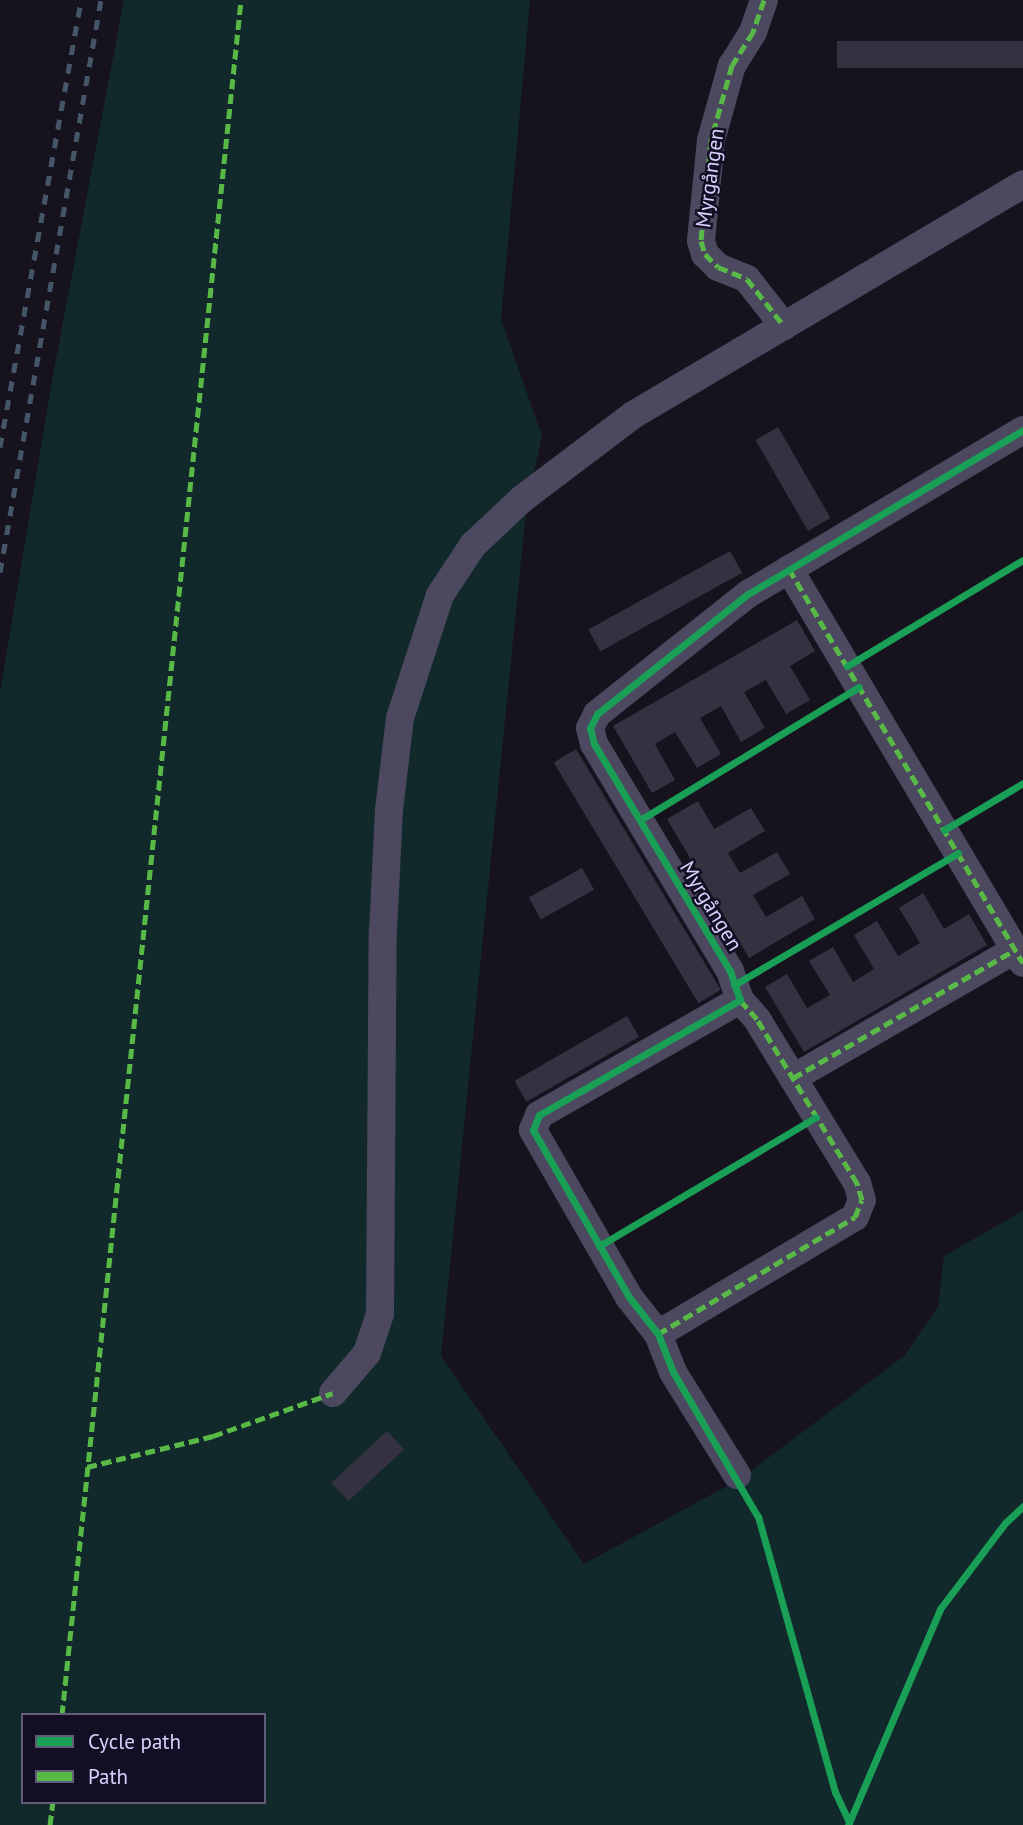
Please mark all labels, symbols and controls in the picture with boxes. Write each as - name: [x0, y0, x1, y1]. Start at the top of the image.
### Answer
- street label: Myrgången: [691, 127, 729, 229]
- street label: Myrgången: [674, 857, 748, 955]
- legend: [21, 1713, 266, 1804]
- text: Cycle path: [88, 1728, 181, 1755]
- text: Path: [88, 1763, 128, 1790]

